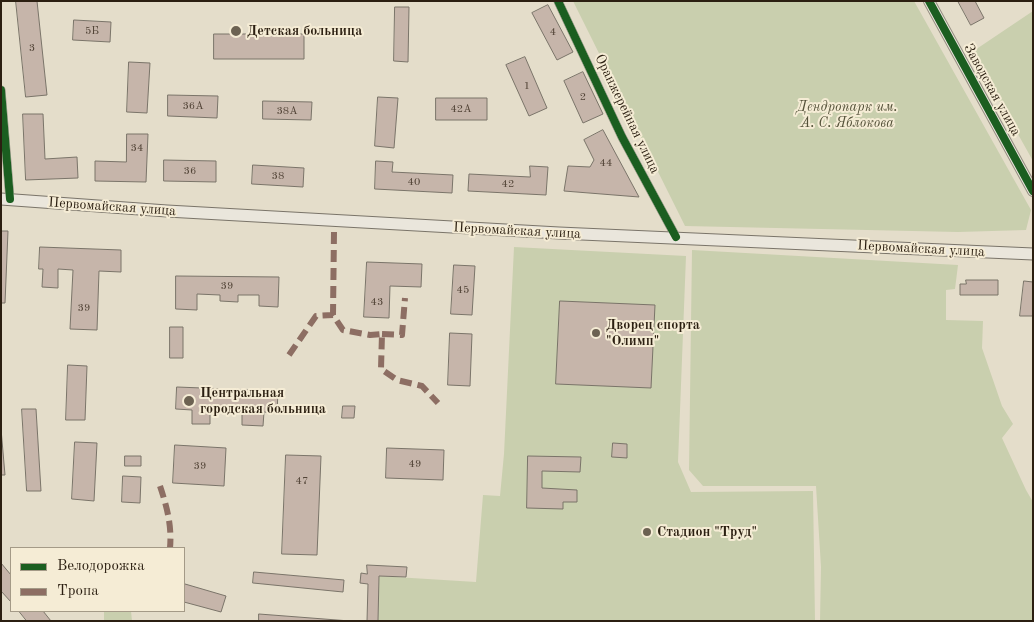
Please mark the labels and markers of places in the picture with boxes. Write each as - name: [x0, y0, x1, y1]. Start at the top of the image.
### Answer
- place label: Детская больница: [247, 23, 362, 39]
- marker: Детская больница: [229, 24, 243, 38]
- place label: Дворец спорта "Олимп": [606, 317, 700, 350]
- marker: Дворец спорта "Олимп": [590, 327, 602, 339]
- place label: Центральная городская больница: [200, 385, 326, 418]
- marker: Центральная городская больница: [182, 394, 196, 408]
- place label: Стадион "Труд": [657, 524, 757, 540]
- marker: Стадион "Труд": [641, 526, 653, 538]

